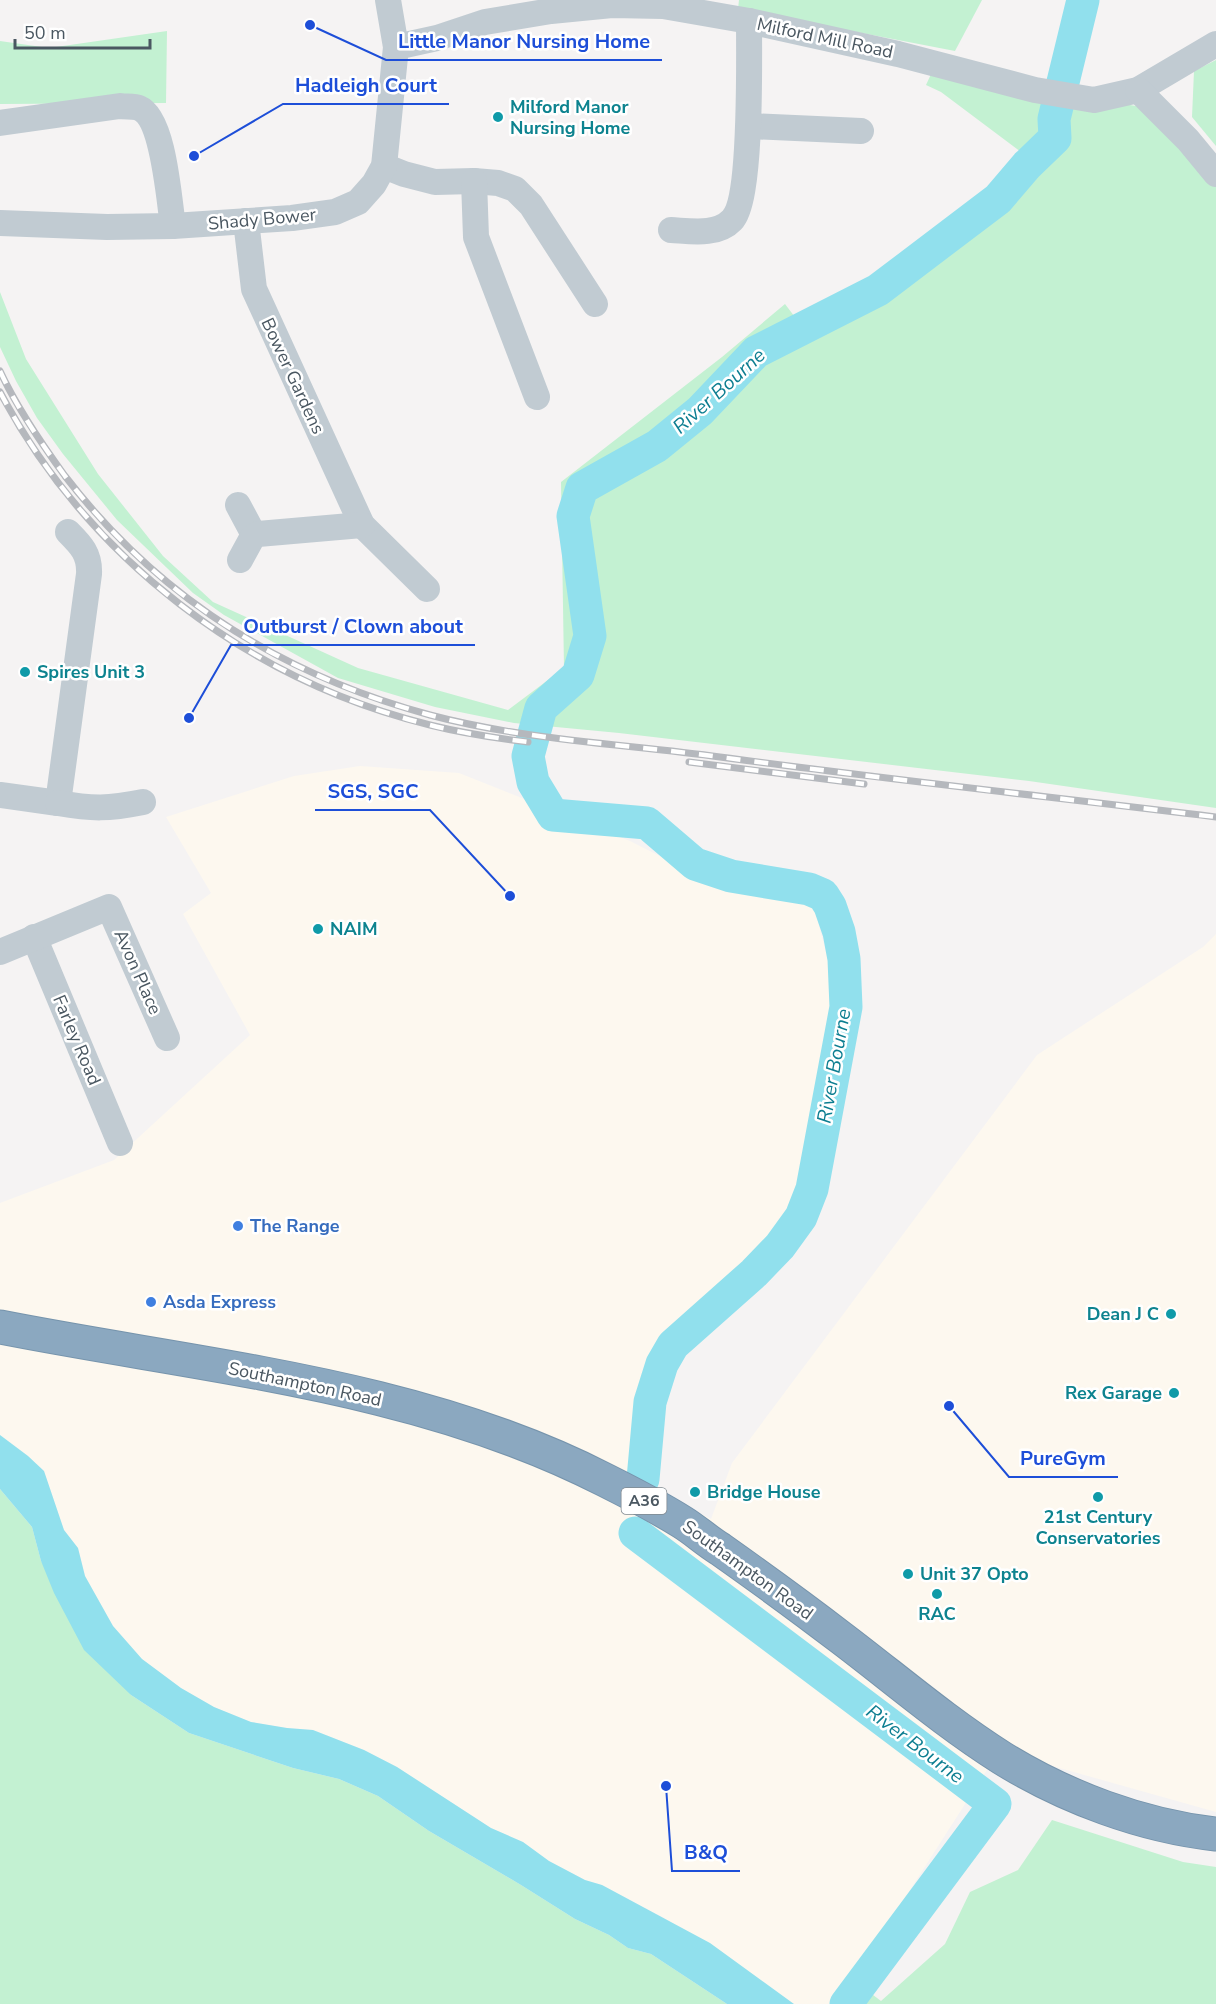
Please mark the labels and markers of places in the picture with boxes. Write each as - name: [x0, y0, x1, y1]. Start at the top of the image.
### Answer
- callout: Little Manor Nursing Home: [386, 22, 662, 60]
- callout: Hadleigh Court: [283, 66, 449, 104]
- place label: Milford Manor Nursing Home: [510, 95, 631, 140]
- marker: Milford Manor Nursing Home: [491, 110, 505, 124]
- callout: Outburst / Clown about: [231, 607, 475, 645]
- place label: Spires Unit 3: [37, 660, 145, 684]
- marker: Spires Unit 3: [18, 665, 32, 679]
- callout: SGS, SGC: [315, 772, 430, 810]
- place label: NAIM: [330, 917, 378, 941]
- marker: NAIM: [311, 922, 325, 936]
- place label: The Range: [250, 1214, 340, 1238]
- marker: The Range: [231, 1219, 245, 1233]
- place label: Asda Express: [163, 1290, 276, 1314]
- marker: Asda Express: [144, 1295, 158, 1309]
- place label: Dean J C: [1087, 1302, 1159, 1326]
- marker: Dean J C: [1164, 1307, 1178, 1321]
- place label: Rex Garage: [1065, 1381, 1162, 1405]
- marker: Rex Garage: [1167, 1386, 1181, 1400]
- callout: PureGym: [1009, 1439, 1118, 1477]
- place label: Bridge House: [707, 1480, 821, 1504]
- marker: Bridge House: [688, 1485, 702, 1499]
- marker: 21st Century Conservatories: [1091, 1490, 1105, 1504]
- place label: 21st Century Conservatories: [1035, 1505, 1161, 1550]
- place label: Unit 37 Opto: [920, 1562, 1029, 1586]
- marker: Unit 37 Opto: [901, 1567, 915, 1581]
- marker: RAC: [930, 1587, 944, 1601]
- place label: RAC: [918, 1602, 956, 1626]
- callout: B&Q: [672, 1833, 740, 1871]

